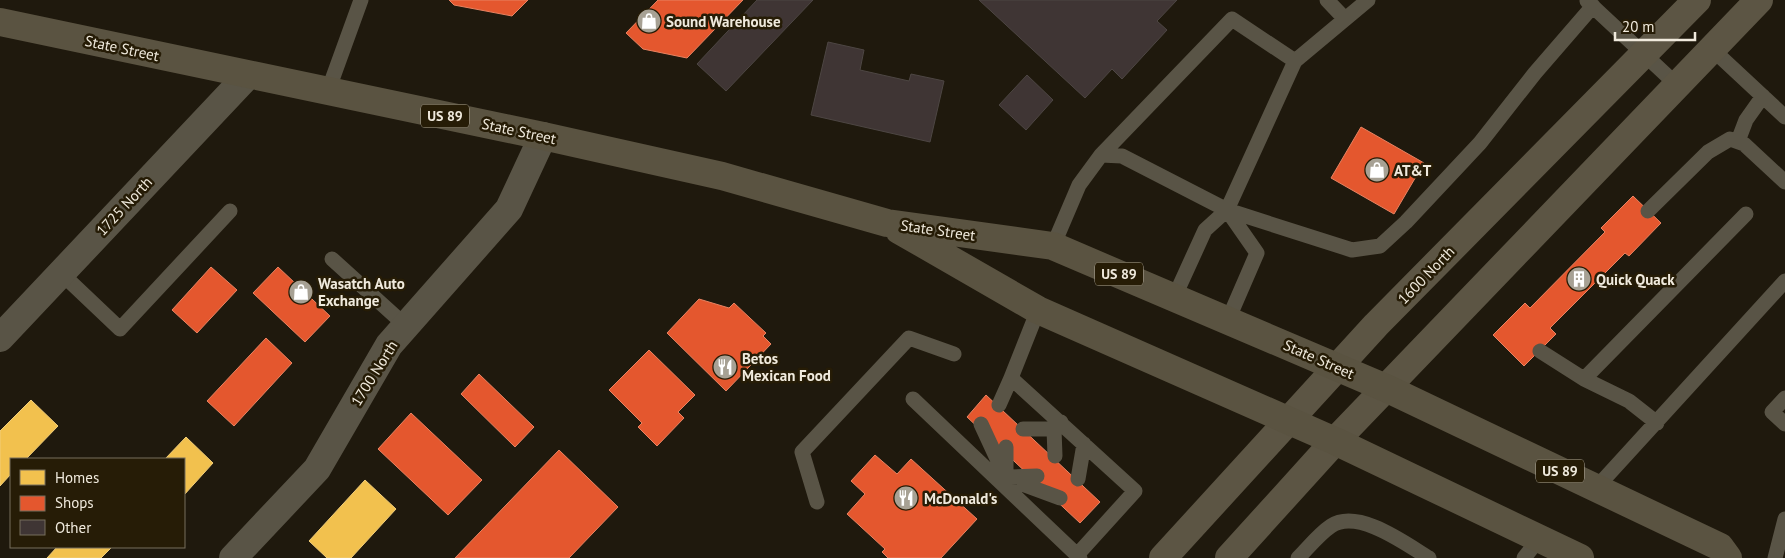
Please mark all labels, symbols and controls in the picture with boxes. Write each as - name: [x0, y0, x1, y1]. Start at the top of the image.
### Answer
- shop icon: Sound Warehouse: [636, 8, 662, 34]
- scale bar: [1615, 10, 1695, 42]
- place label: Sound Warehouse: [666, 12, 781, 31]
- text: 20 m: [1622, 17, 1655, 36]
- street label: State Street: [83, 31, 161, 65]
- road number: US 89: [421, 104, 469, 128]
- street label: State Street: [480, 114, 558, 148]
- shop icon: AT&T: [1364, 157, 1390, 183]
- place label: AT&T: [1394, 161, 1432, 180]
- street label: 1725 North: [92, 173, 156, 239]
- street label: State Street: [899, 215, 977, 245]
- street label: 1600 North: [1394, 242, 1458, 308]
- road number: US 89: [1095, 262, 1143, 286]
- building icon: Quick Quack: [1566, 266, 1592, 292]
- place label: Quick Quack: [1596, 270, 1675, 289]
- place label: Wasatch Auto Exchange: [318, 274, 405, 310]
- shop icon: Wasatch Auto Exchange: [288, 279, 314, 305]
- street label: State Street: [1281, 335, 1357, 383]
- street label: 1700 North: [346, 337, 402, 409]
- place label: Betos Mexican Food: [742, 349, 831, 385]
- restaurant icon: Betos Mexican Food: [712, 354, 738, 380]
- legend: [10, 458, 185, 548]
- road number: US 89: [1536, 460, 1584, 482]
- text: Homes: [55, 468, 99, 487]
- restaurant icon: McDonald's: [893, 485, 919, 511]
- place label: McDonald's: [924, 489, 997, 508]
- text: Shops: [55, 493, 94, 512]
- text: Other: [55, 518, 91, 537]

